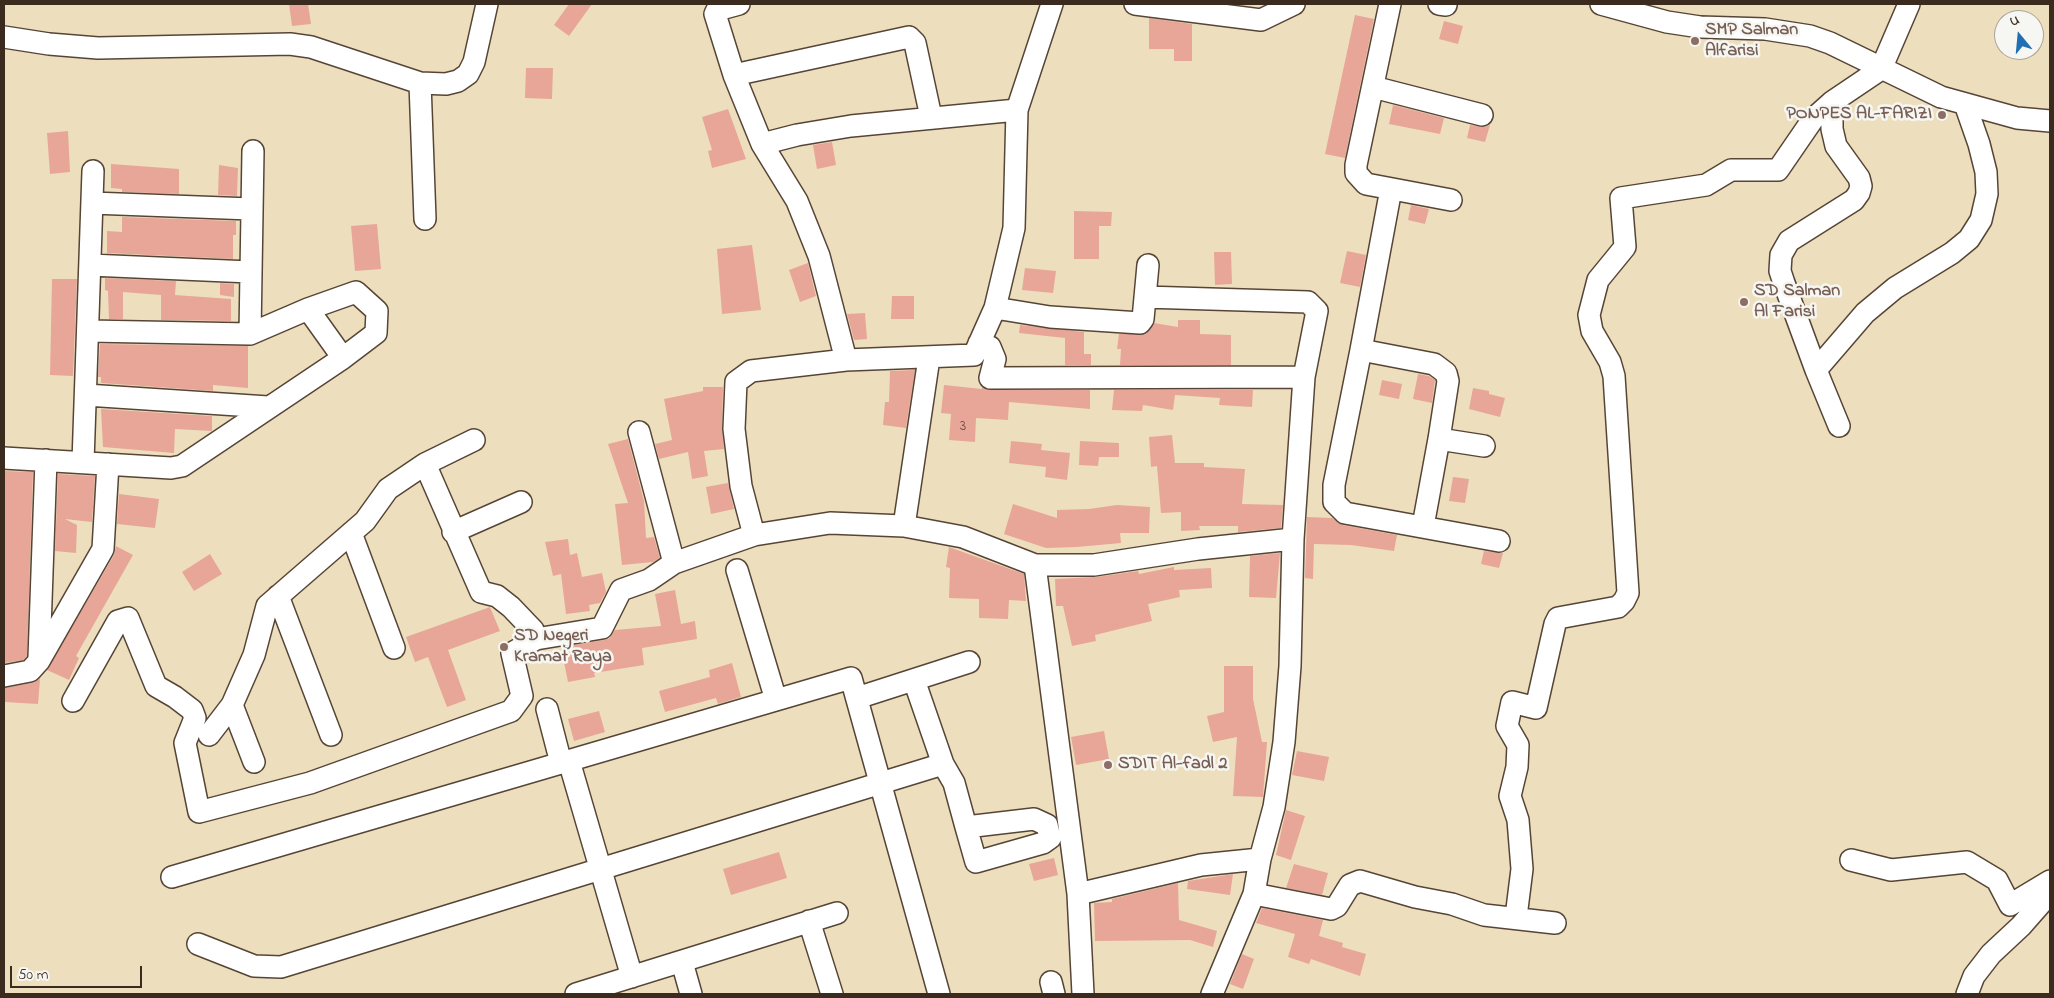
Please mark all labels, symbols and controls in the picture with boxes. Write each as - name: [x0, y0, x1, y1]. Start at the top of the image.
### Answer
- north arrow: [1994, 10, 2044, 60]
- text: U: [2007, 10, 2022, 32]
- place label: SMP Salman Alfarisi: [1705, 20, 1798, 62]
- marker: SMP Salman Alfarisi: [1689, 35, 1701, 47]
- place label: PONPES AL-FARIZI: [1786, 104, 1932, 126]
- marker: PONPES AL-FARIZI: [1936, 109, 1948, 121]
- place label: SD Salman Al Farisi: [1754, 281, 1840, 324]
- marker: SD Salman Al Farisi: [1738, 296, 1750, 308]
- house number: 3: [960, 419, 966, 437]
- place label: SD Negeri Kramat Raya: [514, 626, 612, 669]
- marker: SD Negeri Kramat Raya: [498, 641, 510, 653]
- place label: SDIT Al-fadl 2: [1118, 754, 1227, 776]
- marker: SDIT Al-fadl 2: [1102, 759, 1114, 771]
- scale bar: [12, 956, 145, 988]
- text: 50 m: [18, 964, 48, 986]

